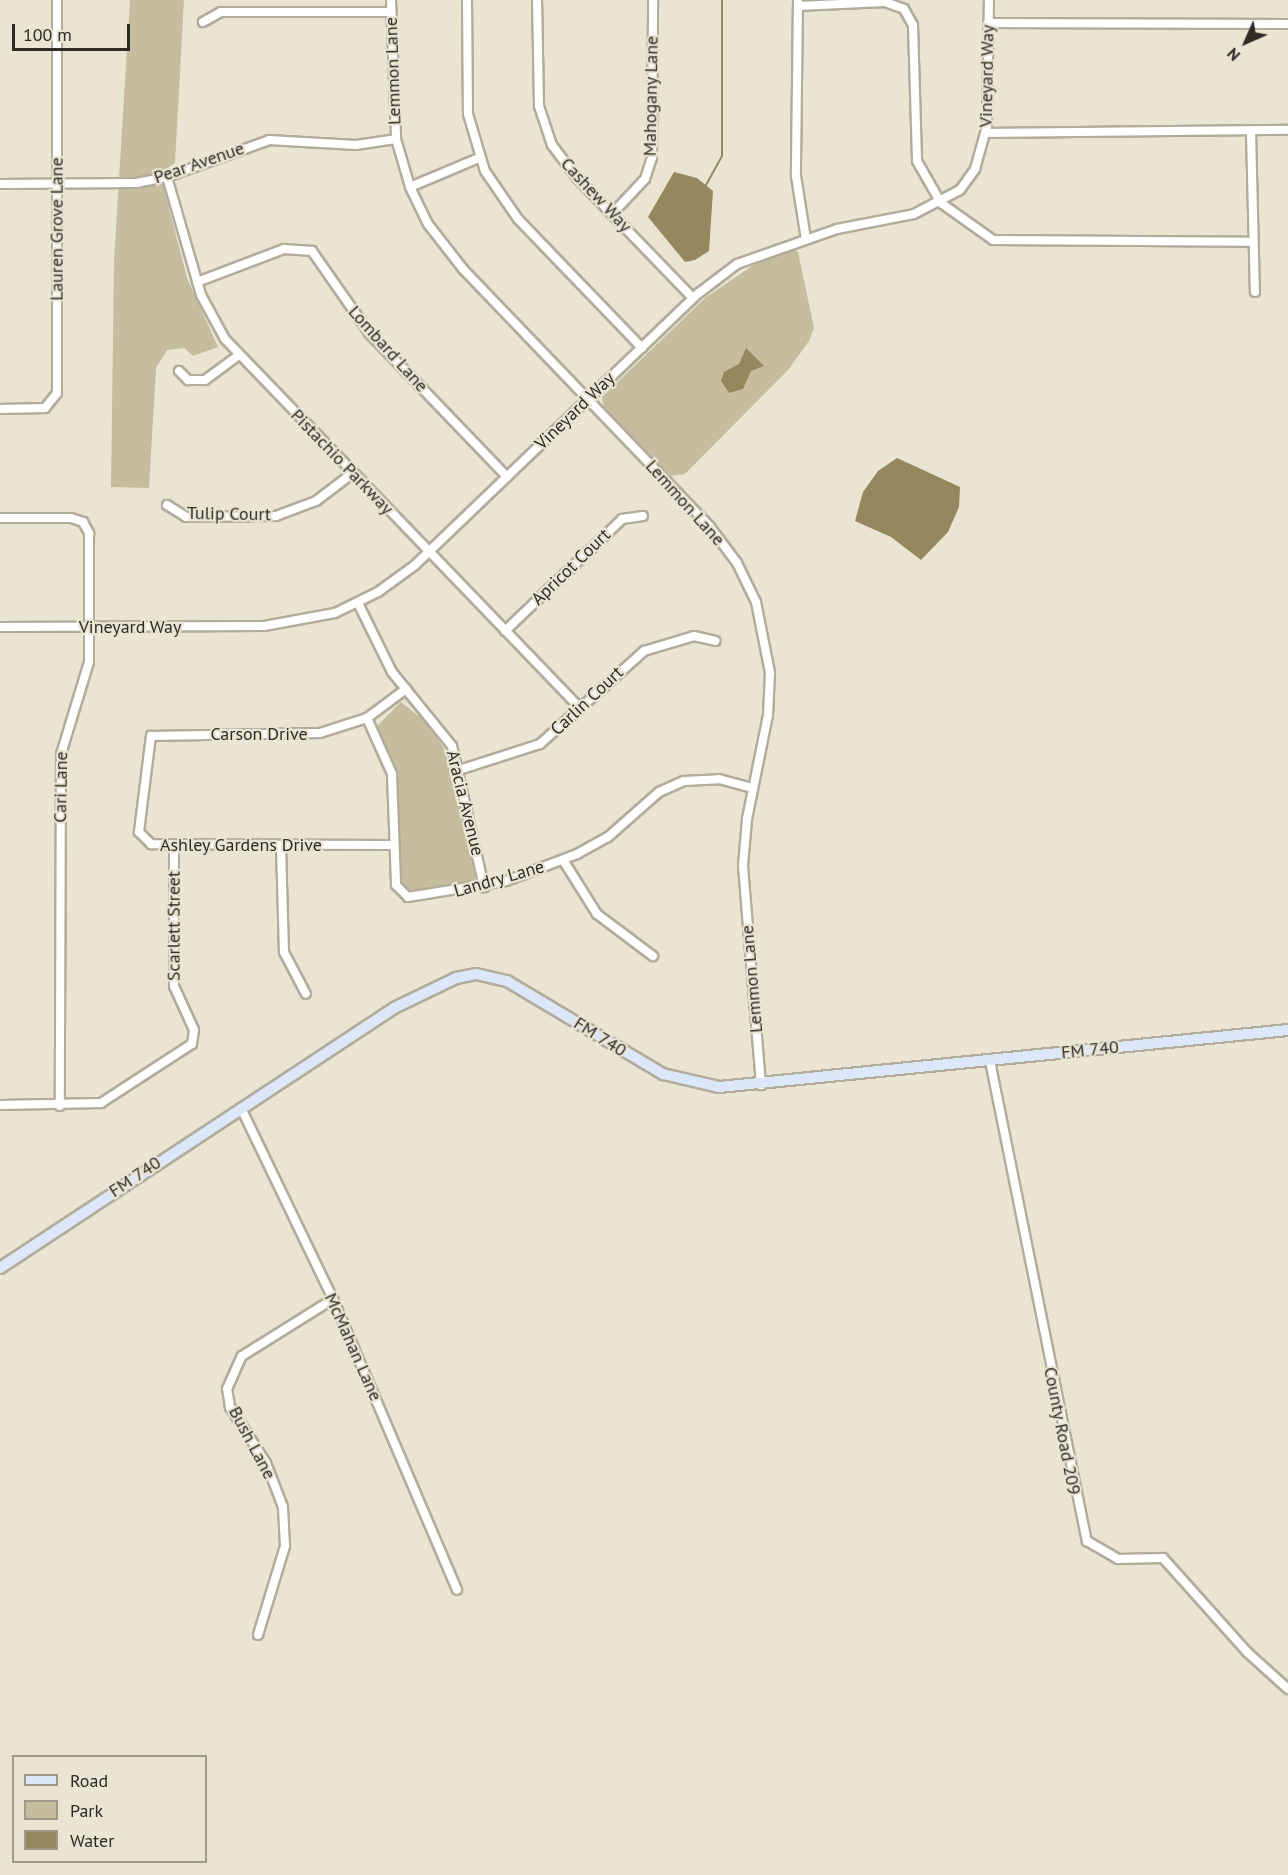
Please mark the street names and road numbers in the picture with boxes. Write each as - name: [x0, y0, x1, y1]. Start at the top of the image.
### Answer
- street label: Lemmon Lane: [380, 17, 406, 125]
- street label: Vineyard Way: [975, 24, 999, 128]
- street label: Mahogany Lane: [639, 35, 663, 157]
- street label: Pear Avenue: [151, 137, 247, 189]
- street label: Cashew Way: [556, 153, 636, 237]
- street label: Lauren Grove Lane: [46, 157, 68, 301]
- street label: Lombard Lane: [344, 301, 432, 397]
- street label: Vineyard Way: [530, 367, 620, 455]
- street label: Pistachio Parkway: [286, 405, 398, 519]
- street label: Lemmon Lane: [641, 456, 729, 550]
- street label: Tulip Court: [187, 502, 271, 526]
- street label: Apricot Court: [527, 524, 615, 610]
- street label: Vineyard Way: [78, 616, 182, 638]
- street label: Carlin Court: [546, 662, 628, 740]
- street label: Carson Drive: [210, 723, 308, 745]
- street label: Aracia Avenue: [441, 748, 489, 858]
- street label: Cari Lane: [50, 751, 72, 823]
- street label: Ashley Gardens Drive: [160, 834, 322, 856]
- street label: Landry Lane: [451, 856, 547, 902]
- street label: Scarlett Street: [163, 871, 185, 981]
- street label: Lemmon Lane: [737, 924, 767, 1034]
- street label: FM 740: [570, 1013, 630, 1061]
- street label: FM 740: [1060, 1036, 1120, 1064]
- street label: FM 740: [105, 1152, 165, 1202]
- street label: McMahan Lane: [320, 1290, 386, 1404]
- street label: County Road 209: [1039, 1365, 1085, 1497]
- street label: Bush Lane: [224, 1403, 280, 1483]

